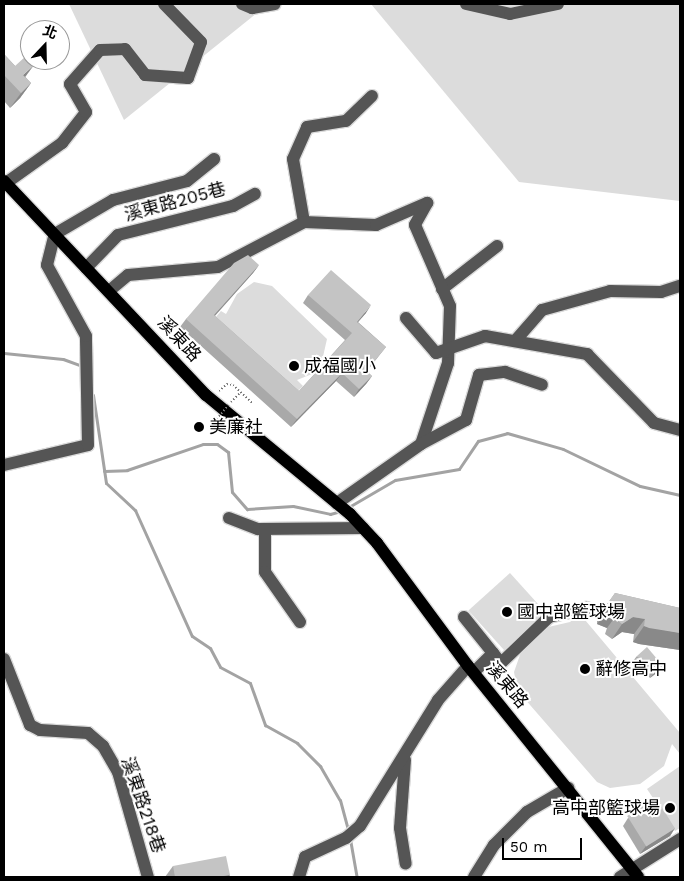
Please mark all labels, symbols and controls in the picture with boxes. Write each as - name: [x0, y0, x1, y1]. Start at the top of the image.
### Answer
- north arrow: [20, 20, 70, 70]
- text: 北: [41, 22, 59, 42]
- street label: 溪東路205巷: [122, 178, 228, 226]
- street label: 溪東路: [153, 312, 205, 366]
- place label: 成福國小: [304, 355, 376, 377]
- marker: 成福國小: [288, 360, 300, 372]
- place label: 美廉社: [209, 416, 263, 438]
- marker: 美廉社: [193, 421, 205, 433]
- place label: 國中部籃球場: [517, 601, 625, 623]
- marker: 國中部籃球場: [501, 606, 513, 618]
- street label: 溪東路: [481, 657, 533, 713]
- place label: 辭修高中: [595, 658, 667, 680]
- marker: 辭修高中: [579, 663, 591, 675]
- street label: 溪東路218巷: [116, 754, 170, 856]
- place label: 高中部籃球場: [552, 797, 660, 819]
- marker: 高中部籃球場: [664, 802, 676, 814]
- scale bar: [504, 828, 584, 860]
- text: 50 m: [510, 838, 547, 856]

